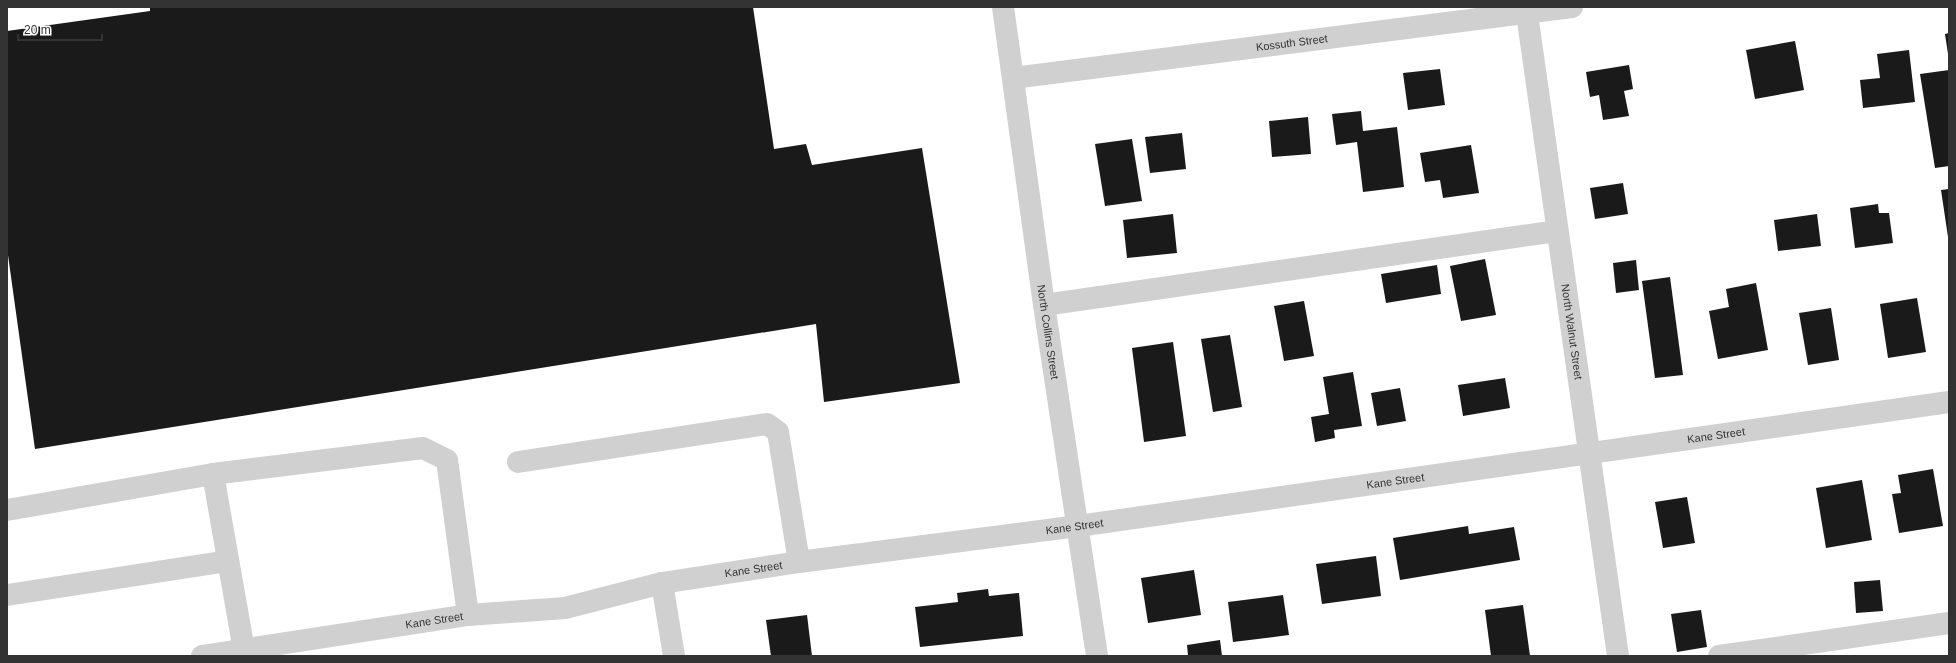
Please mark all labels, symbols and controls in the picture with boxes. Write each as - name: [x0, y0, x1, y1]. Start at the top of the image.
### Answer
- scale bar: [18, 16, 102, 42]
- text: 20 m: [24, 23, 51, 37]
- street label: Kossuth Street: [1255, 32, 1328, 53]
- street label: North Walnut Street: [1559, 283, 1585, 380]
- street label: North Collins Street: [1035, 284, 1061, 380]
- street label: Kane Street: [1686, 425, 1746, 445]
- street label: Kane Street: [1366, 471, 1425, 491]
- street label: Kane Street: [1045, 516, 1104, 536]
- street label: Kane Street: [724, 559, 783, 579]
- street label: Kane Street: [405, 610, 464, 631]

